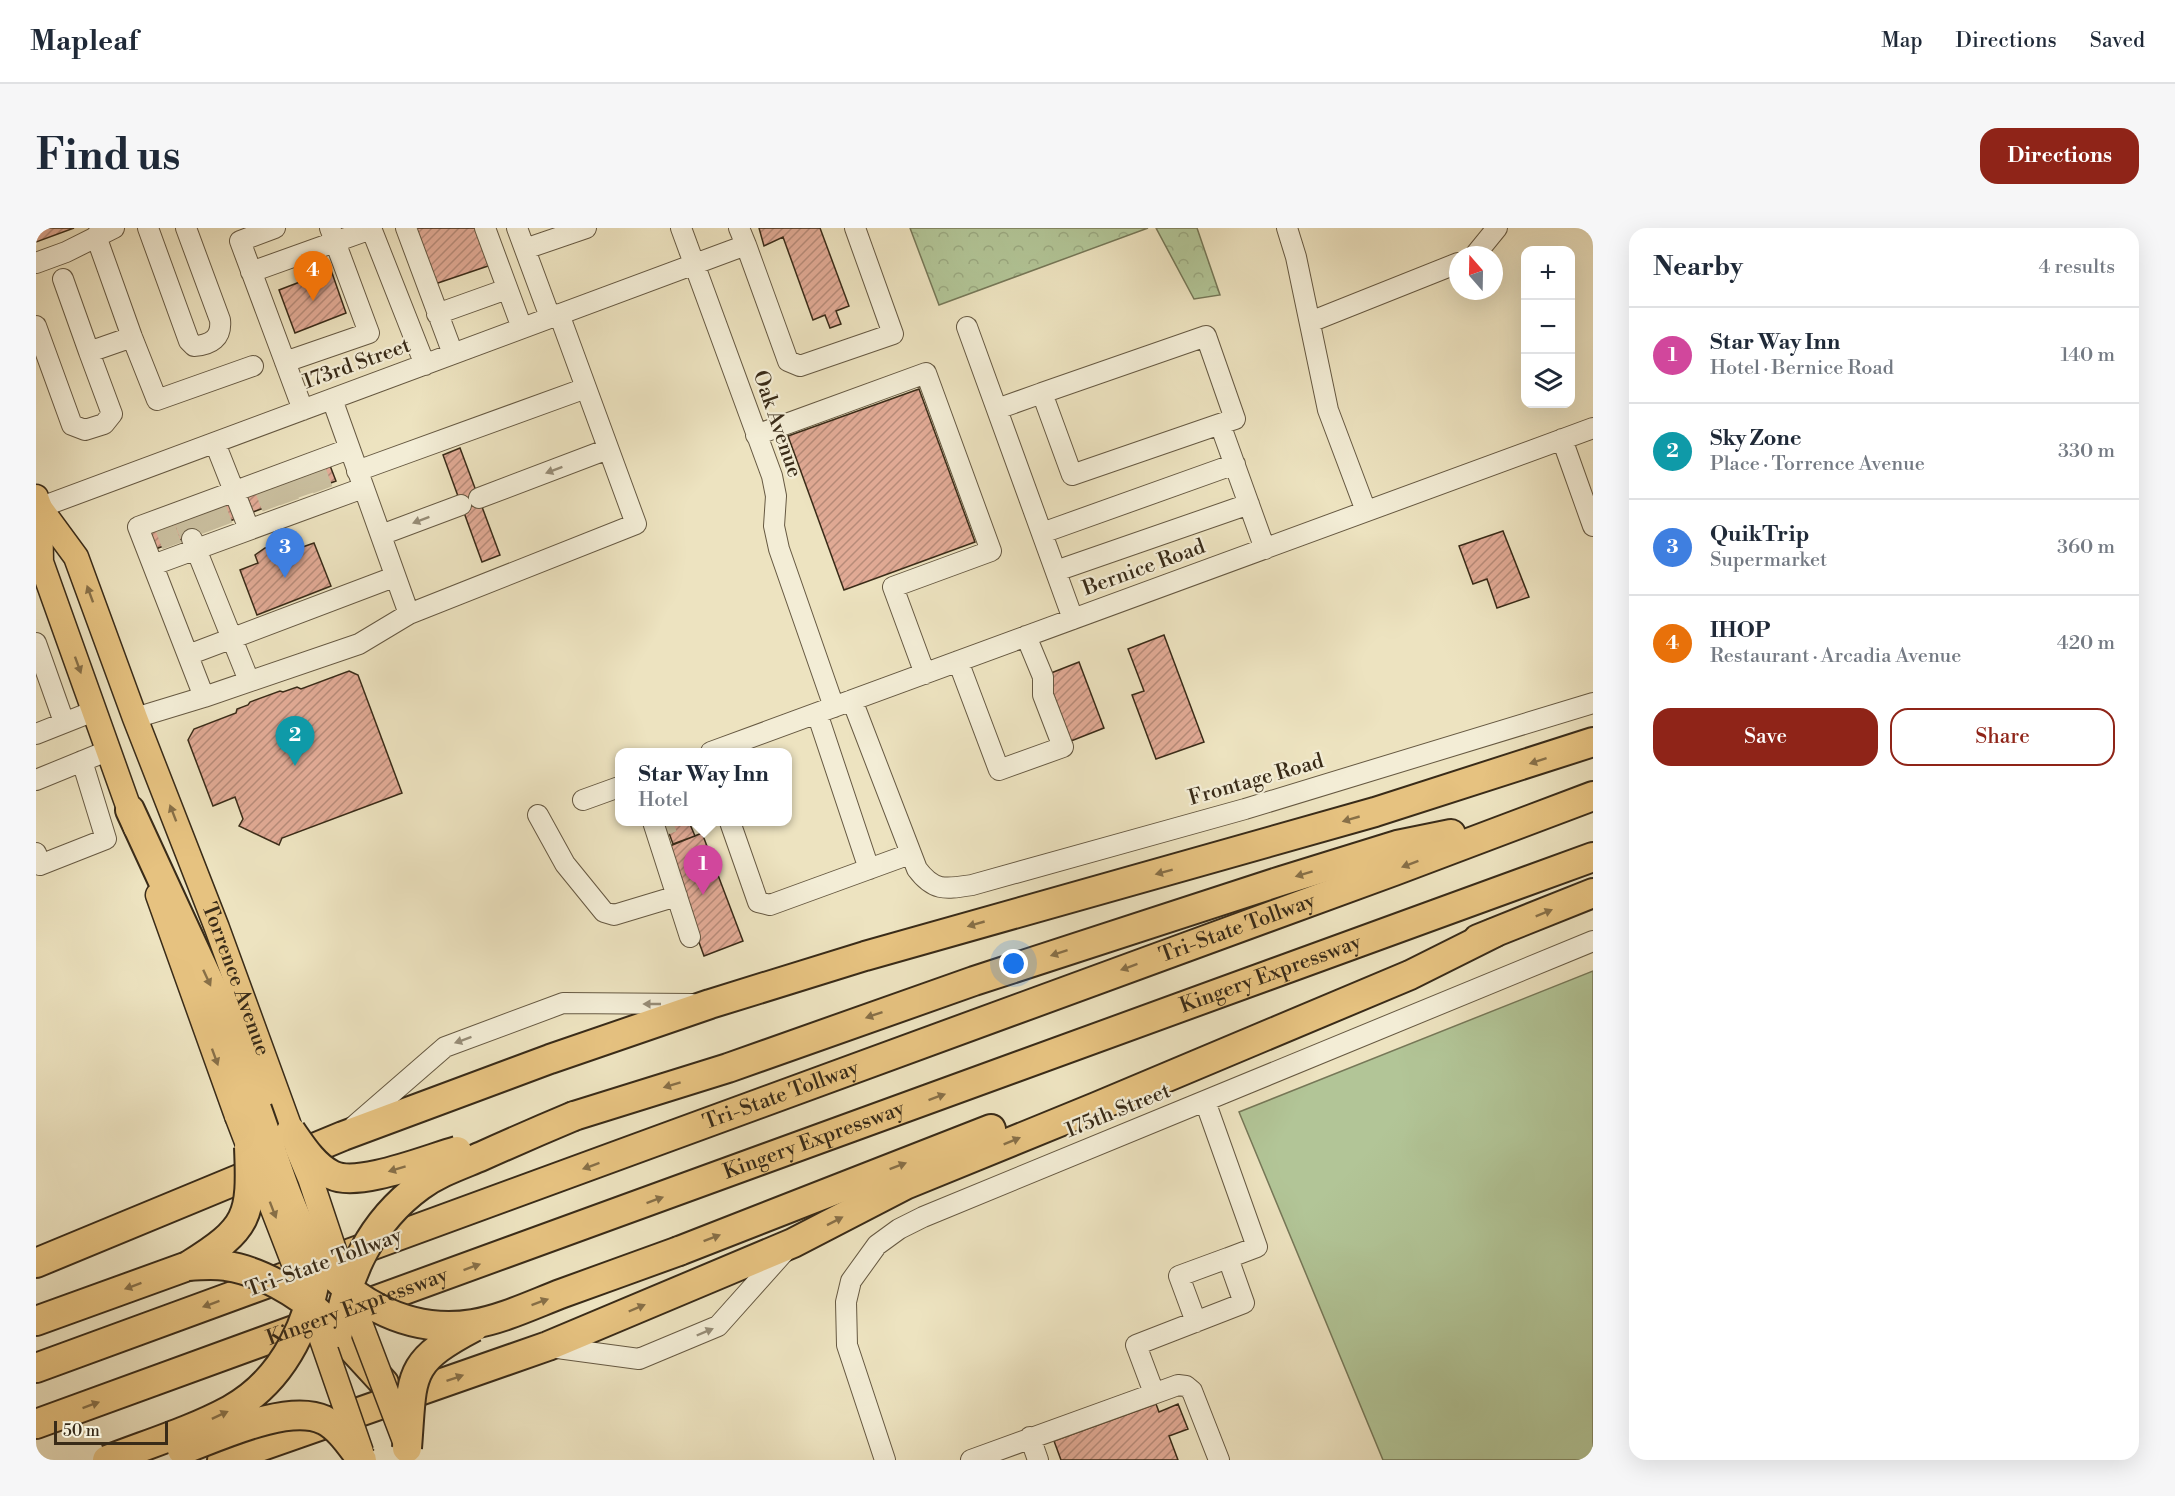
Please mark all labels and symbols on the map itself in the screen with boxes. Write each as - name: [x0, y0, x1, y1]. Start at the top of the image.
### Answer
- north arrow: [1449, 246, 1503, 300]
- pin: 4: [294, 251, 332, 301]
- street label: 173rd Street: [300, 332, 415, 395]
- street label: Oak Avenue: [747, 367, 807, 481]
- one-way arrow: [544, 465, 562, 475]
- one-way arrow: [411, 515, 429, 525]
- pin: 3: [266, 528, 304, 578]
- street label: Bernice Road: [1078, 534, 1209, 603]
- one-way arrow: [84, 585, 94, 603]
- one-way arrow: [73, 656, 83, 674]
- pin: 2: [276, 716, 314, 766]
- street label: Frontage Road: [1185, 748, 1327, 812]
- one-way arrow: [1529, 757, 1547, 766]
- one-way arrow: [167, 804, 177, 822]
- one-way arrow: [1342, 815, 1360, 824]
- pin: 1: [684, 846, 722, 895]
- one-way arrow: [1401, 860, 1419, 870]
- one-way arrow: [1155, 868, 1173, 877]
- one-way arrow: [1295, 870, 1313, 879]
- street label: Tri-State Tollway: [1156, 888, 1320, 969]
- street label: Torrence Avenue: [195, 899, 275, 1059]
- one-way arrow: [1535, 908, 1553, 918]
- one-way arrow: [967, 920, 985, 929]
- street label: Kingery Expressway: [1176, 929, 1366, 1019]
- your location: [999, 949, 1028, 978]
- one-way arrow: [1049, 949, 1067, 958]
- one-way arrow: [1120, 963, 1138, 973]
- one-way arrow: [203, 969, 212, 986]
- one-way arrow: [642, 999, 661, 1009]
- one-way arrow: [865, 1011, 883, 1020]
- one-way arrow: [454, 1036, 472, 1046]
- one-way arrow: [211, 1048, 221, 1066]
- street label: Tri-State Tollway: [699, 1055, 863, 1136]
- street label: 175th Street: [1062, 1078, 1175, 1144]
- one-way arrow: [663, 1081, 681, 1090]
- one-way arrow: [928, 1092, 946, 1102]
- street label: Kingery Expressway: [720, 1095, 909, 1186]
- one-way arrow: [1004, 1136, 1022, 1146]
- one-way arrow: [889, 1160, 907, 1170]
- one-way arrow: [582, 1161, 600, 1171]
- one-way arrow: [388, 1165, 406, 1174]
- one-way arrow: [646, 1195, 664, 1204]
- one-way arrow: [269, 1201, 278, 1219]
- one-way arrow: [826, 1216, 843, 1226]
- street label: Tri-State Tollway: [242, 1222, 406, 1303]
- one-way arrow: [703, 1233, 721, 1242]
- one-way arrow: [463, 1261, 481, 1271]
- street label: Kingery Expressway: [263, 1262, 452, 1352]
- one-way arrow: [124, 1281, 142, 1291]
- one-way arrow: [531, 1296, 549, 1306]
- one-way arrow: [201, 1300, 219, 1310]
- one-way arrow: [629, 1304, 646, 1313]
- one-way arrow: [696, 1327, 714, 1337]
- one-way arrow: [446, 1373, 464, 1383]
- one-way arrow: [82, 1399, 100, 1409]
- one-way arrow: [211, 1410, 228, 1419]
- scale bar: [54, 1418, 168, 1446]

